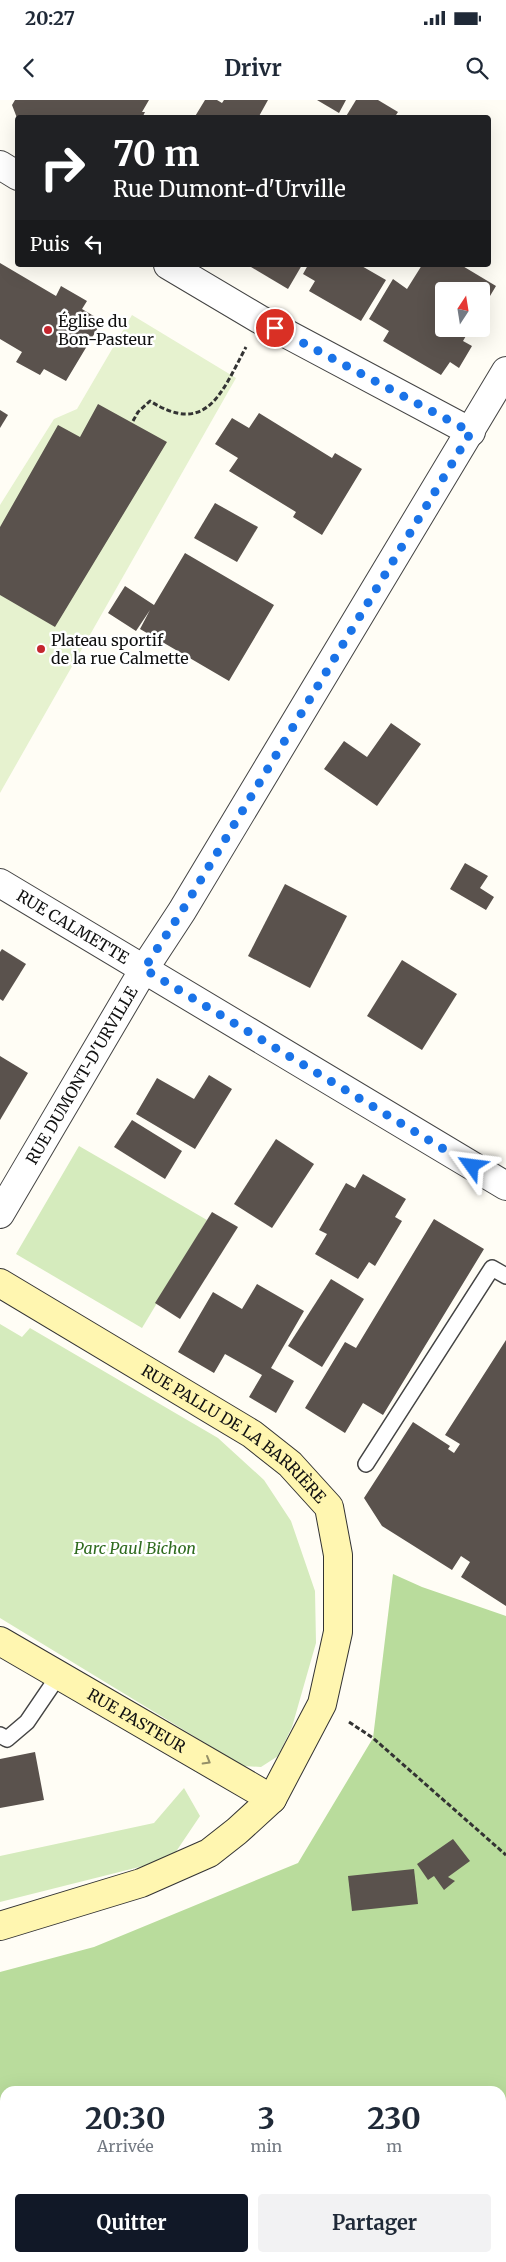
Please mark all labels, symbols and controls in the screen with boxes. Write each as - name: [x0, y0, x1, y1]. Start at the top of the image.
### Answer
- text: 20:27: [25, 6, 75, 30]
- icon: back: [15, 54, 43, 82]
- text: Drivr: [224, 54, 282, 82]
- icon: search: [463, 54, 491, 82]
- text: 70 m: [113, 132, 200, 176]
- icon: right: [30, 135, 95, 200]
- text: Rue Dumont-d'Urville: [113, 175, 346, 203]
- icon: left: [80, 230, 108, 258]
- text: Puis: [30, 232, 70, 256]
- north arrow: [435, 282, 490, 338]
- map controls: [435, 282, 490, 337]
- pin: [254, 307, 296, 349]
- place label: Église du Bon-Pasteur: [58, 311, 154, 349]
- icon: arrive: [261, 314, 289, 342]
- marker: Église du Bon-Pasteur: [42, 324, 54, 336]
- place label: Plateau sportif de la rue Calmette: [51, 630, 189, 668]
- marker: Plateau sportif de la rue Calmette: [35, 643, 47, 655]
- street label: RUE CALMETTE: [13, 885, 133, 968]
- street label: RUE DUMONT-D'URVILLE: [22, 982, 142, 1168]
- position arrow: [445, 1139, 497, 1191]
- street label: RUE PALLU DE LA BARRIÈRE: [138, 1360, 331, 1508]
- park label: Parc Paul Bichon: [74, 1538, 196, 1558]
- street label: RUE PASTEUR: [84, 1684, 190, 1757]
- one-way arrow: [201, 1755, 210, 1765]
- text: 20:30: [85, 2099, 166, 2137]
- text: 3: [258, 2099, 275, 2137]
- text: 230: [367, 2099, 421, 2137]
- text: Arrivée: [97, 2136, 154, 2156]
- text: min: [251, 2136, 282, 2156]
- text: m: [386, 2136, 402, 2156]
- button: Quitter: [15, 2194, 248, 2252]
- button: Partager: [258, 2194, 491, 2252]

